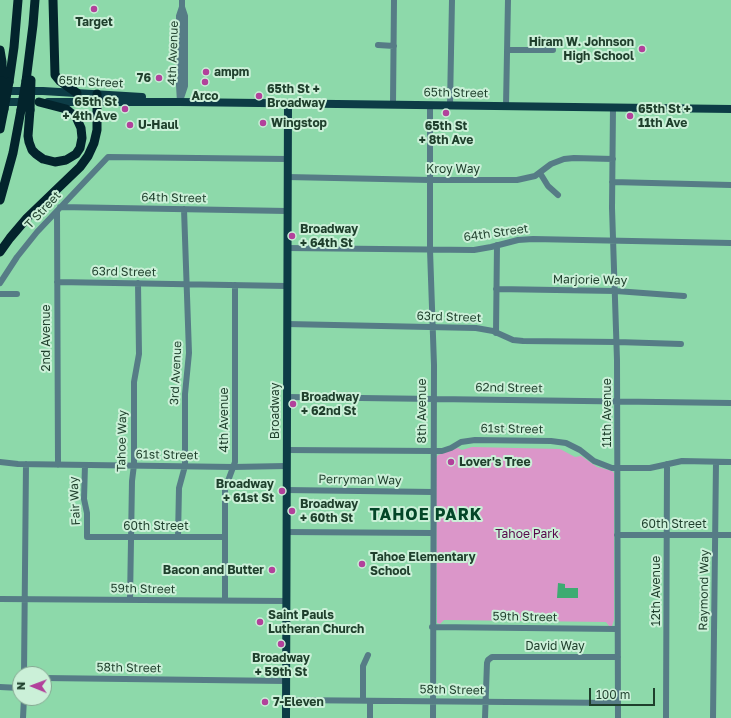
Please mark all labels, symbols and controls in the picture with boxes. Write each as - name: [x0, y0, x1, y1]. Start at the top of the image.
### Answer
- marker: Target: [89, 4, 99, 14]
- place label: Target: [75, 15, 113, 29]
- street label: 4th Avenue: [165, 20, 181, 86]
- place label: Hiram W. Johnson High School: [529, 35, 634, 63]
- marker: Hiram W. Johnson High School: [637, 44, 647, 54]
- place label: ampm: [214, 65, 249, 79]
- marker: ampm: [201, 67, 211, 77]
- place label: 76: [137, 71, 151, 85]
- street label: 65th Street: [58, 73, 124, 91]
- marker: 76: [154, 73, 164, 83]
- marker: Arco: [200, 77, 210, 87]
- place label: 65th St + Broadway: [267, 82, 325, 110]
- street label: 65th Street: [423, 85, 489, 101]
- place label: Arco: [191, 89, 219, 103]
- marker: 65th St + Broadway: [254, 91, 264, 101]
- place label: 65th St + 4th Ave: [63, 95, 117, 123]
- place label: 65th St + 11th Ave: [638, 102, 691, 130]
- marker: 65th St + 4th Ave: [120, 104, 130, 114]
- marker: 65th St + 8th Ave: [441, 108, 451, 118]
- marker: 65th St + 11th Ave: [625, 111, 635, 121]
- place label: Wingstop: [271, 116, 327, 130]
- place label: U-Haul: [138, 118, 179, 132]
- marker: Wingstop: [258, 118, 268, 128]
- place label: 65th St + 8th Ave: [419, 119, 473, 147]
- marker: U-Haul: [125, 120, 135, 130]
- street label: Kroy Way: [426, 162, 480, 176]
- street label: T Street: [22, 188, 64, 232]
- street label: 64th Street: [141, 190, 207, 206]
- street label: 64th Street: [463, 221, 529, 245]
- place label: Broadway + 64th St: [300, 222, 358, 250]
- marker: Broadway + 64th St: [287, 231, 297, 241]
- street label: 63rd Street: [92, 264, 156, 280]
- street label: Marjorie Way: [553, 272, 627, 288]
- street label: 2nd Avenue: [39, 304, 53, 372]
- street label: 63rd Street: [416, 309, 482, 325]
- street label: 3rd Avenue: [167, 341, 185, 405]
- street label: 11th Avenue: [600, 378, 614, 448]
- street label: 8th Avenue: [415, 379, 429, 443]
- street label: 62nd Street: [475, 380, 543, 396]
- street label: Broadway: [268, 383, 282, 439]
- street label: 4th Avenue: [217, 388, 231, 452]
- place label: Broadway + 62nd St: [301, 390, 359, 418]
- marker: Broadway + 62nd St: [288, 399, 298, 409]
- street label: Tahoe Way: [114, 410, 130, 472]
- street label: 61st Street: [480, 421, 544, 437]
- street label: 61st Street: [135, 447, 199, 463]
- place label: Lover's Tree: [459, 455, 531, 469]
- marker: Lover's Tree: [446, 457, 456, 467]
- street label: Perryman Way: [318, 472, 402, 488]
- street label: Fair Way: [67, 476, 83, 526]
- place label: Broadway + 61st St: [216, 477, 274, 505]
- marker: Broadway + 61st St: [277, 486, 287, 496]
- place label: Broadway + 60th St: [300, 497, 358, 525]
- district label: TAHOE PARK: [370, 505, 482, 525]
- marker: Broadway + 60th St: [287, 506, 297, 516]
- street label: 60th Street: [641, 517, 707, 531]
- street label: 60th Street: [123, 519, 189, 533]
- park label: Tahoe Park: [495, 527, 559, 541]
- street label: Raymond Way: [696, 549, 712, 631]
- place label: Tahoe Elementary School: [370, 550, 476, 578]
- street label: 12th Avenue: [649, 556, 663, 626]
- marker: Tahoe Elementary School: [357, 559, 367, 569]
- place label: Bacon and Butter: [163, 563, 264, 577]
- marker: Bacon and Butter: [267, 565, 277, 575]
- street label: 59th Street: [110, 581, 176, 597]
- place label: Saint Pauls Lutheran Church: [268, 608, 364, 636]
- street label: 59th Street: [492, 609, 558, 625]
- marker: Saint Pauls Lutheran Church: [255, 617, 265, 627]
- marker: Broadway + 59th St: [276, 639, 286, 649]
- street label: David Way: [525, 639, 585, 653]
- place label: Broadway + 59th St: [252, 651, 310, 679]
- street label: 58th Street: [96, 660, 162, 676]
- north arrow: [12, 666, 52, 706]
- scale bar: [591, 680, 657, 706]
- text: N: [14, 681, 27, 690]
- street label: 58th Street: [419, 682, 485, 698]
- text: 100 m: [596, 687, 630, 702]
- place label: 7-Eleven: [273, 695, 324, 709]
- marker: 7-Eleven: [260, 697, 270, 707]

